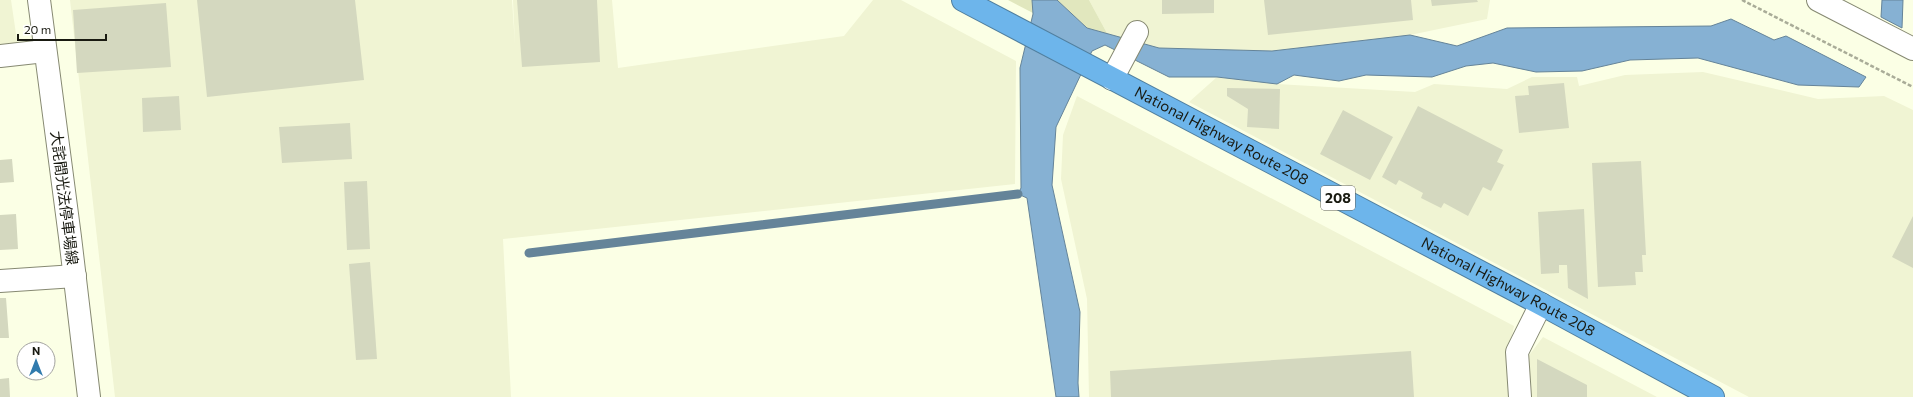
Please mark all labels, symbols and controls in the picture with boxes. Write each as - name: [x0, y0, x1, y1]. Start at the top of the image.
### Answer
- scale bar: [18, 16, 106, 42]
- text: 20 m: [24, 22, 51, 36]
- street label: National Highway Route 208: [1132, 82, 1312, 188]
- street label: 大詫間光法停車場線: [48, 130, 82, 266]
- road number: 208: [1321, 186, 1355, 210]
- street label: National Highway Route 208: [1419, 233, 1599, 340]
- north arrow: [16, 341, 56, 381]
- text: N: [32, 344, 40, 357]

